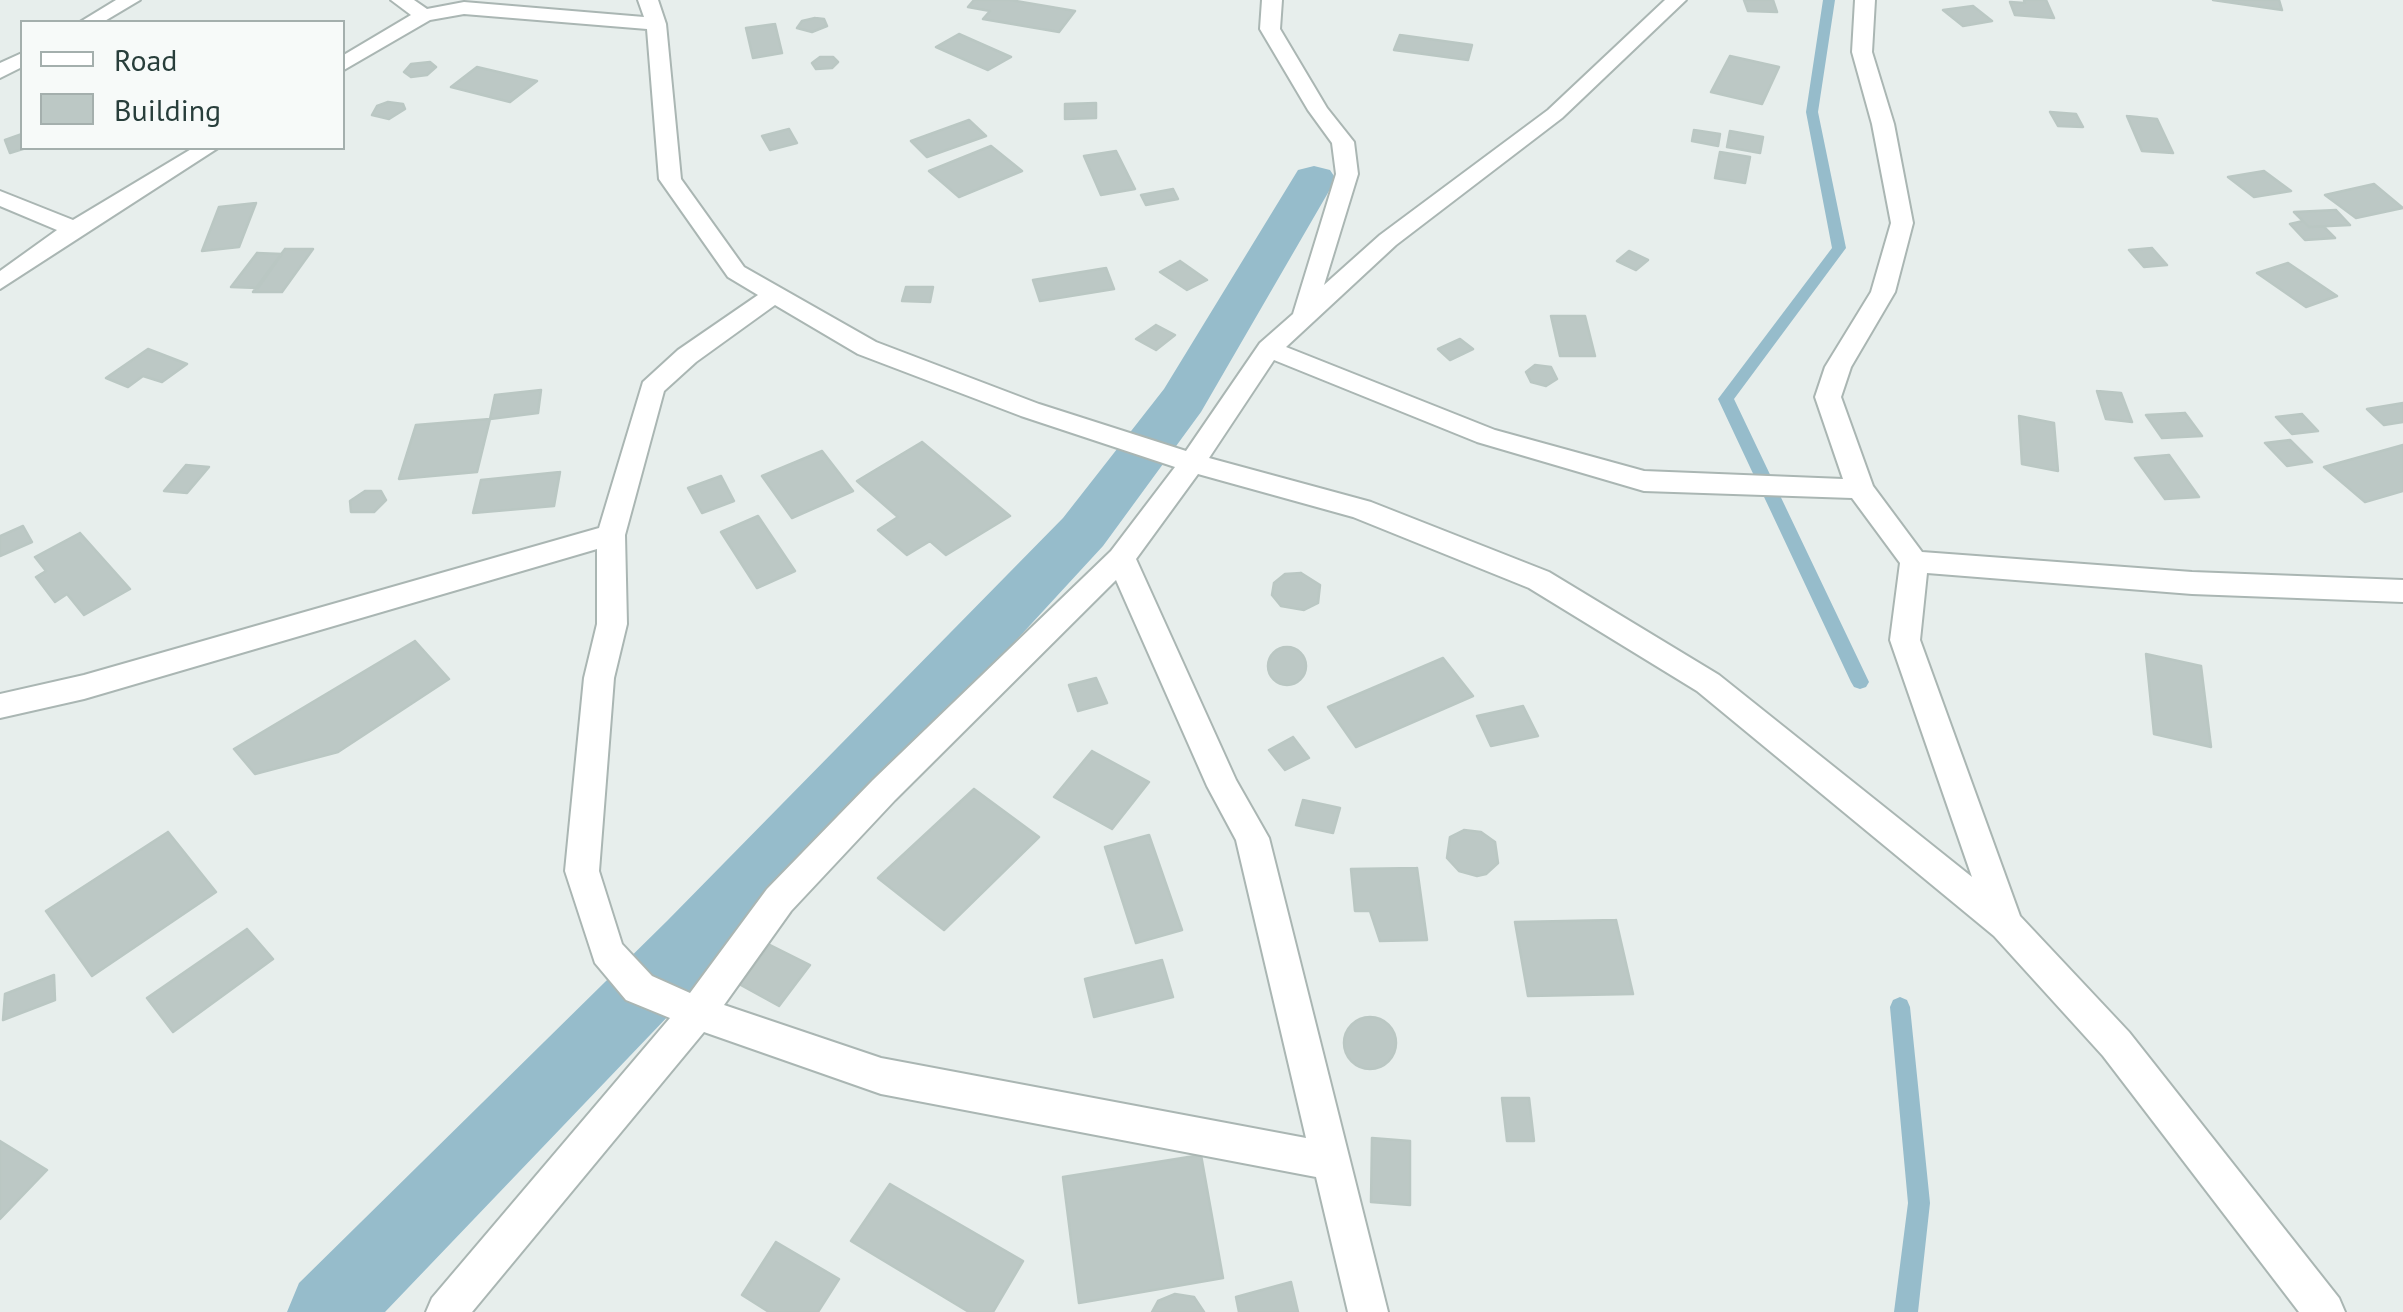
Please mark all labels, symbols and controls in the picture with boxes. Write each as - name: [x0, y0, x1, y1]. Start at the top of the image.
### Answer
- legend: [20, 20, 345, 150]
- text: Road: [114, 40, 178, 79]
- text: Building: [114, 90, 221, 129]

